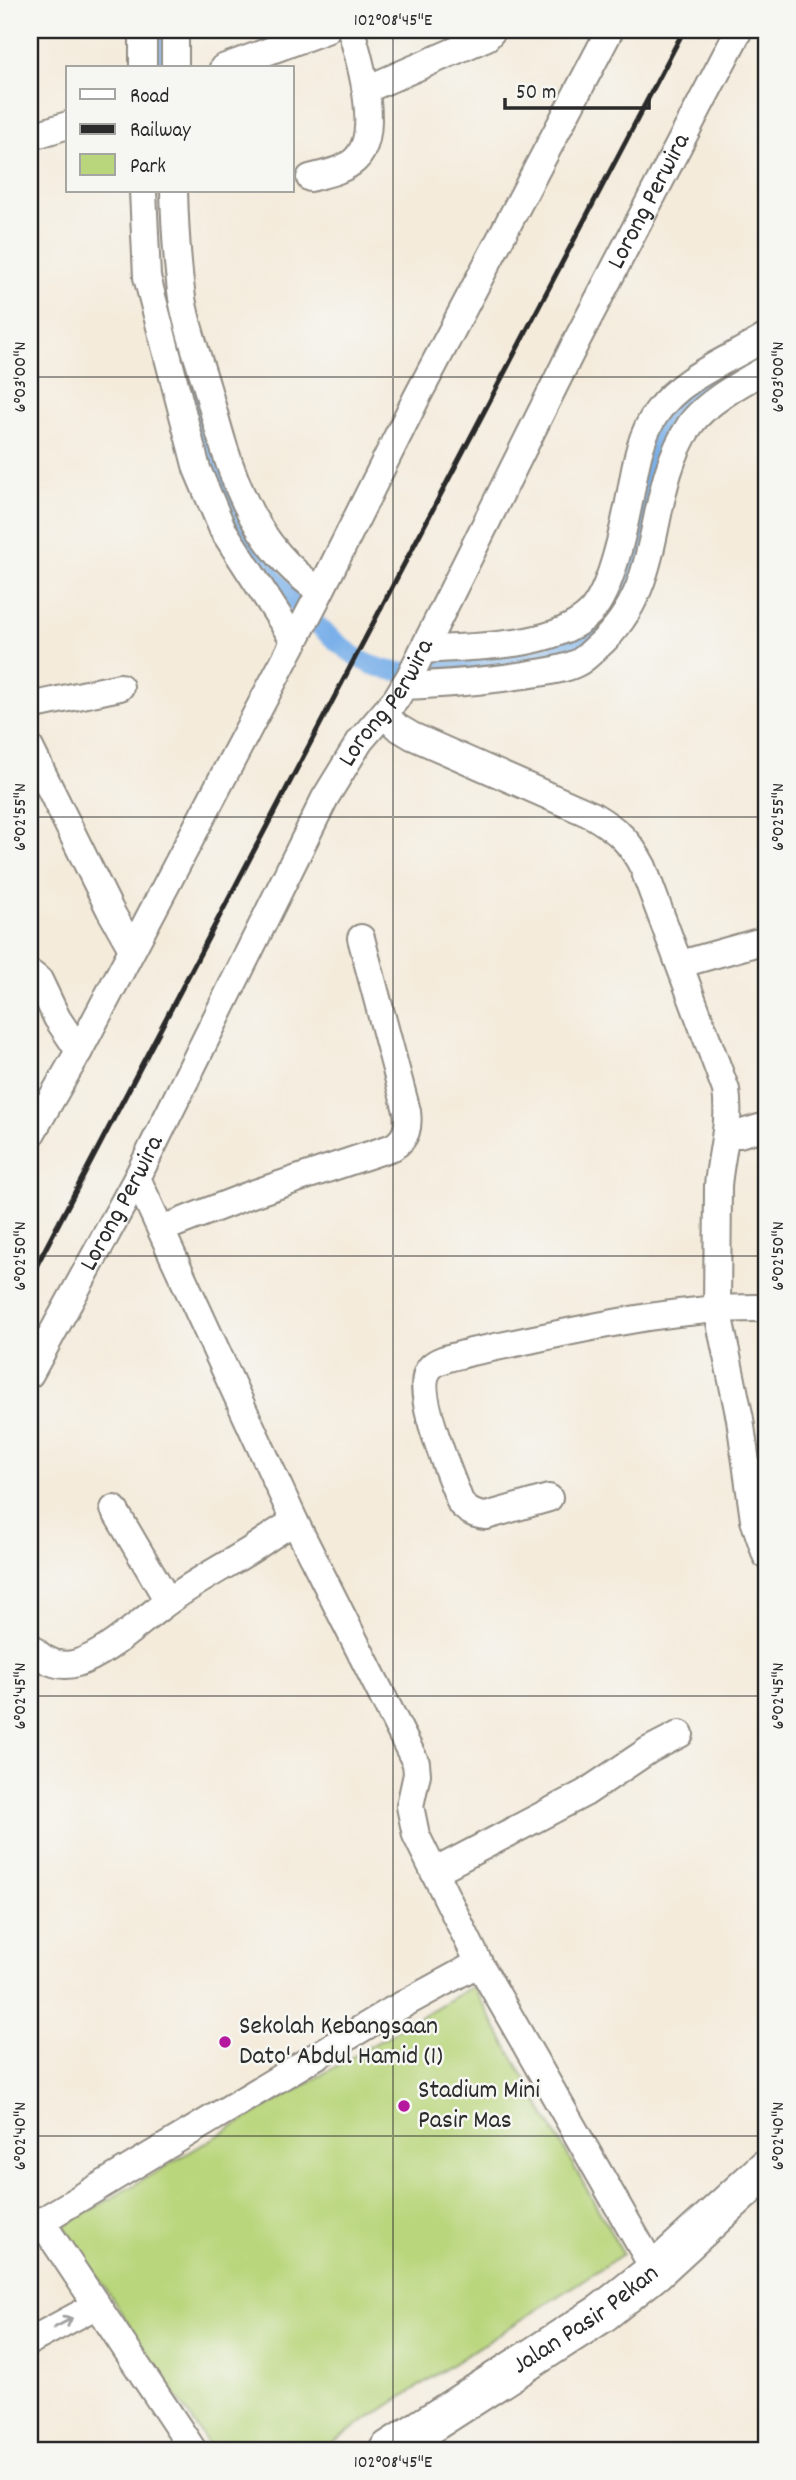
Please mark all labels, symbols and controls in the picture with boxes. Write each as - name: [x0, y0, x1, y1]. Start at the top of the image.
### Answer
- text: 102°08'45"E: [354, 9, 432, 34]
- legend: [66, 66, 294, 192]
- scale bar: [505, 66, 649, 110]
- text: 50 m: [516, 79, 556, 109]
- text: Road: [130, 83, 169, 113]
- text: Railway: [130, 117, 191, 147]
- street label: Lorong Perwira: [598, 126, 701, 276]
- text: Park: [130, 153, 166, 183]
- text: 6°03'00"N: [9, 342, 34, 412]
- text: 6°03'00"N: [767, 342, 792, 412]
- street label: Lorong Perwira: [330, 632, 444, 774]
- text: 6°02'55"N: [9, 783, 34, 851]
- text: 6°02'55"N: [767, 783, 792, 851]
- street label: Lorong Perwira: [71, 1129, 174, 1278]
- text: 6°02'50"N: [9, 1221, 34, 1291]
- text: 6°02'50"N: [767, 1221, 792, 1291]
- text: 6°02'45"N: [9, 1663, 34, 1729]
- text: 6°02'45"N: [767, 1663, 792, 1729]
- place label: Sekolah Kebangsaan Dato' Abdul Hamid (1): [239, 2009, 443, 2076]
- marker: Sekolah Kebangsaan Dato' Abdul Hamid (1): [217, 2034, 233, 2050]
- place label: Stadium Mini Pasir Mas: [418, 2073, 540, 2140]
- marker: Stadium Mini Pasir Mas: [396, 2098, 412, 2114]
- text: 6°02'40"N: [9, 2102, 34, 2170]
- text: 6°02'40"N: [767, 2102, 792, 2170]
- street label: Jalan Pasir Pekan: [505, 2256, 667, 2384]
- one-way arrow: [53, 2316, 73, 2330]
- text: 102°08'45"E: [354, 2451, 432, 2476]

